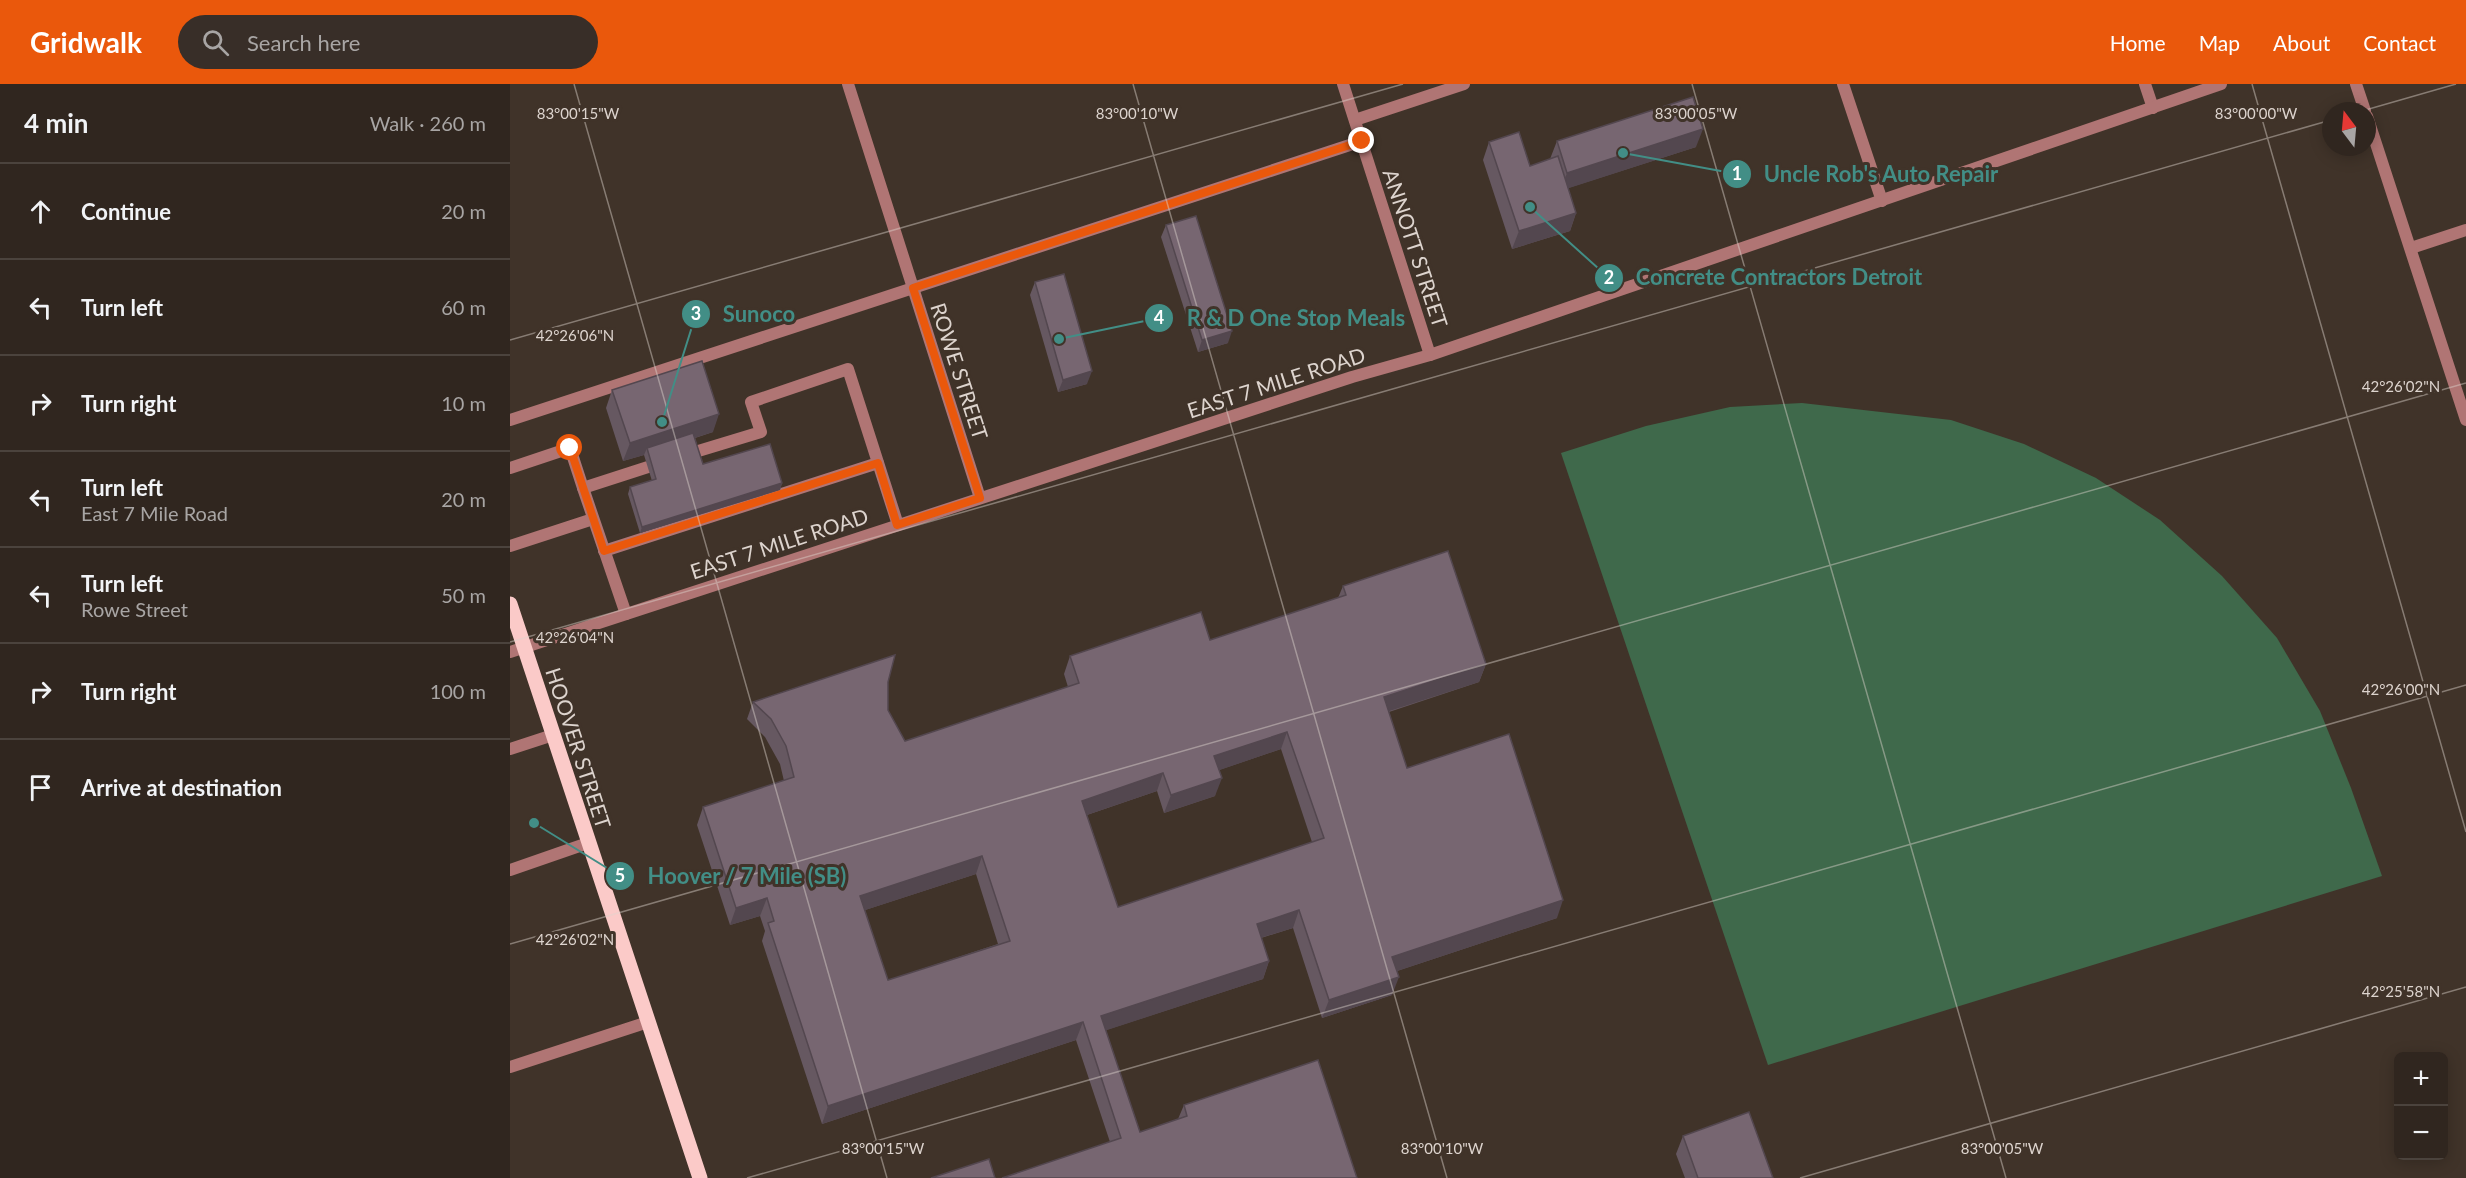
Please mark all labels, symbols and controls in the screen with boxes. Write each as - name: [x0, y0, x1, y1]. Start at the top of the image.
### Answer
- search box: [178, 15, 598, 69]
- text: Gridwalk: [30, 25, 142, 59]
- icon: search: [199, 26, 232, 59]
- text: Search here: [247, 29, 360, 56]
- text: Home: [2110, 30, 2166, 55]
- text: Map: [2199, 30, 2240, 55]
- text: About: [2273, 30, 2330, 55]
- text: Contact: [2363, 30, 2436, 55]
- north arrow: [2322, 102, 2376, 156]
- text: 83°00'15"W: [537, 104, 620, 122]
- text: 83°00'10"W: [1096, 104, 1179, 122]
- text: 83°00'05"W: [1655, 104, 1738, 122]
- text: 83°00'00"W: [2215, 104, 2298, 122]
- text: 4 min: [24, 107, 88, 139]
- text: Walk · 260 m: [370, 111, 486, 135]
- route end: [1348, 127, 1374, 153]
- callout: Uncle Rob's Auto Repair: [1722, 154, 2011, 194]
- text: Uncle Rob's Auto Repair: [1764, 160, 1999, 187]
- text: 1: [1732, 162, 1742, 184]
- street label: ANNOTT STREET: [1379, 165, 1454, 331]
- icon: ahead: [24, 195, 57, 228]
- text: Continue: [81, 198, 171, 225]
- text: 20 m: [441, 199, 486, 223]
- callout: Concrete Contractors Detroit: [1594, 258, 1935, 298]
- text: Concrete Contractors Detroit: [1636, 263, 1923, 290]
- text: 2: [1604, 266, 1614, 288]
- icon: left: [24, 291, 57, 324]
- text: Turn left: [81, 294, 163, 321]
- callout: Sunoco: [681, 294, 808, 334]
- text: 60 m: [441, 295, 486, 319]
- callout: R & D One Stop Meals: [1144, 298, 1417, 338]
- street label: ROWE STREET: [926, 299, 994, 443]
- text: Sunoco: [723, 300, 795, 327]
- text: 3: [691, 302, 701, 324]
- text: R & D One Stop Meals: [1187, 304, 1405, 331]
- text: 4: [1154, 306, 1164, 328]
- text: 42°26'06"N: [536, 326, 614, 344]
- street label: EAST 7 MILE ROAD: [1184, 341, 1368, 423]
- text: 42°26'02"N: [2362, 377, 2440, 395]
- icon: right: [24, 387, 57, 420]
- text: Turn right: [81, 390, 176, 417]
- text: 10 m: [441, 391, 486, 415]
- route start: [556, 434, 582, 460]
- text: Turn left: [81, 474, 163, 501]
- icon: left: [24, 483, 57, 516]
- text: 20 m: [441, 487, 486, 511]
- text: East 7 Mile Road: [81, 501, 228, 525]
- street label: EAST 7 MILE ROAD: [687, 502, 871, 584]
- text: Turn left: [81, 570, 163, 597]
- icon: left: [24, 579, 57, 612]
- text: 50 m: [441, 583, 486, 607]
- text: Rowe Street: [81, 597, 188, 621]
- text: 42°26'04"N: [536, 628, 614, 646]
- street label: HOOVER STREET: [541, 664, 617, 832]
- icon: right: [24, 675, 57, 708]
- text: Turn right: [81, 678, 176, 705]
- text: 100 m: [430, 679, 486, 703]
- text: 42°26'00"N: [2362, 680, 2440, 698]
- icon: arrive: [24, 771, 57, 804]
- text: Arrive at destination: [81, 774, 282, 801]
- callout: Hoover / 7 Mile (SB): [605, 856, 858, 896]
- text: Hoover / 7 Mile (SB): [648, 862, 846, 889]
- text: 5: [615, 864, 625, 886]
- text: 42°26'02"N: [536, 930, 614, 948]
- text: 42°25'58"N: [2362, 982, 2440, 1000]
- map controls: [2394, 1052, 2448, 1160]
- button: +: [2394, 1052, 2448, 1106]
- button: −: [2394, 1106, 2448, 1160]
- text: 83°00'15"W: [842, 1139, 925, 1157]
- text: 83°00'10"W: [1401, 1139, 1484, 1157]
- text: 83°00'05"W: [1961, 1139, 2044, 1157]

